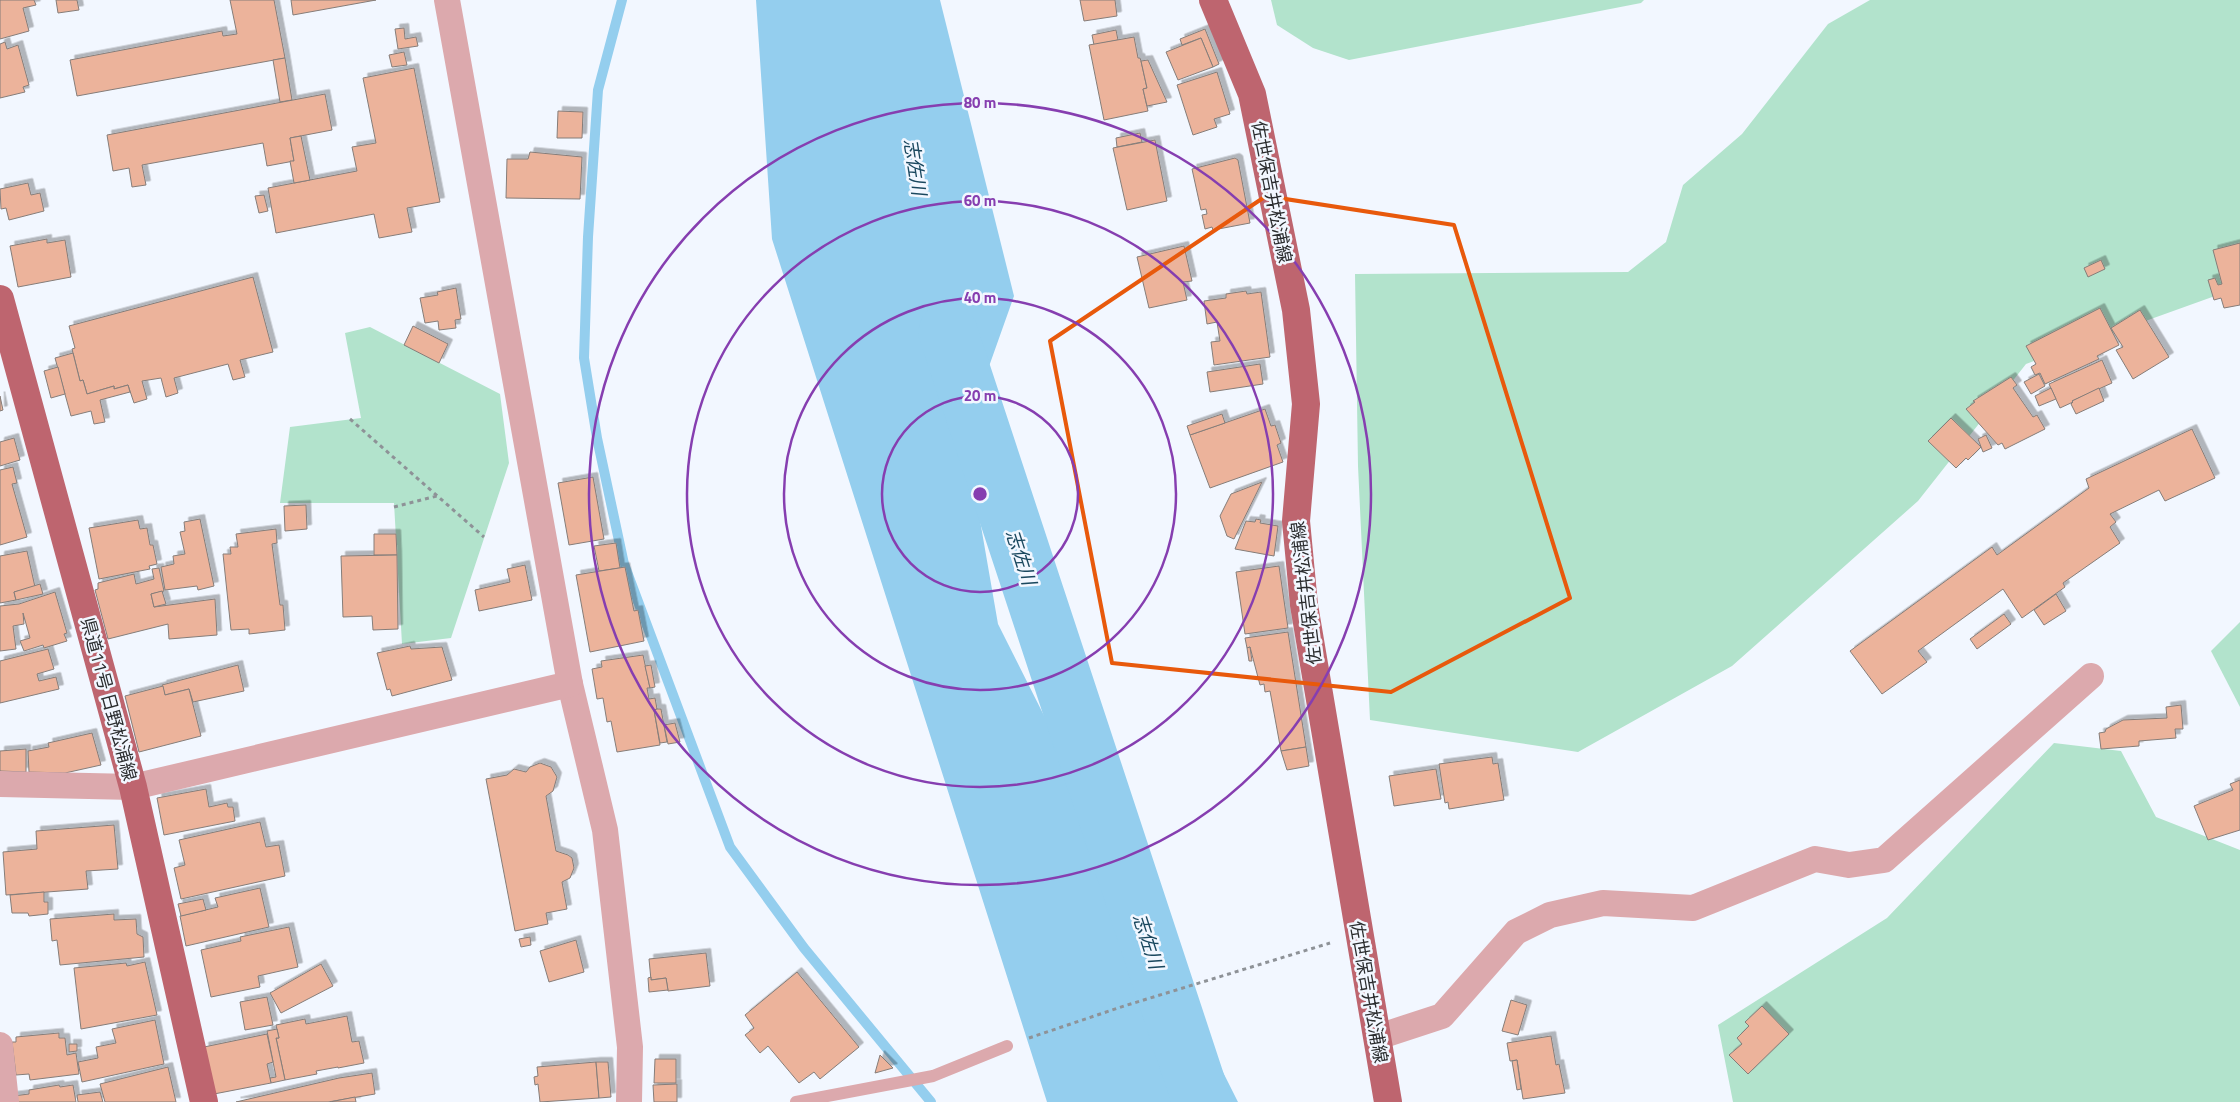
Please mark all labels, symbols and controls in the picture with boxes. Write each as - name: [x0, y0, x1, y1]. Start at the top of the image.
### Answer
- text: 80 m: [964, 91, 996, 114]
- street label: 佐世保吉井松浦線: [1245, 119, 1299, 265]
- water label: 志佐川: [897, 137, 935, 199]
- text: 60 m: [964, 189, 996, 212]
- text: 40 m: [964, 286, 996, 309]
- text: 20 m: [964, 384, 996, 407]
- centre of rings: [971, 485, 989, 503]
- street label: 佐世保吉井松浦線: [1284, 520, 1328, 666]
- water label: 志佐川: [999, 525, 1045, 590]
- street label: 県道11号 日野松浦線: [74, 614, 144, 784]
- water label: 志佐川: [1126, 909, 1172, 974]
- street label: 佐世保吉井松浦線: [1343, 919, 1395, 1065]

